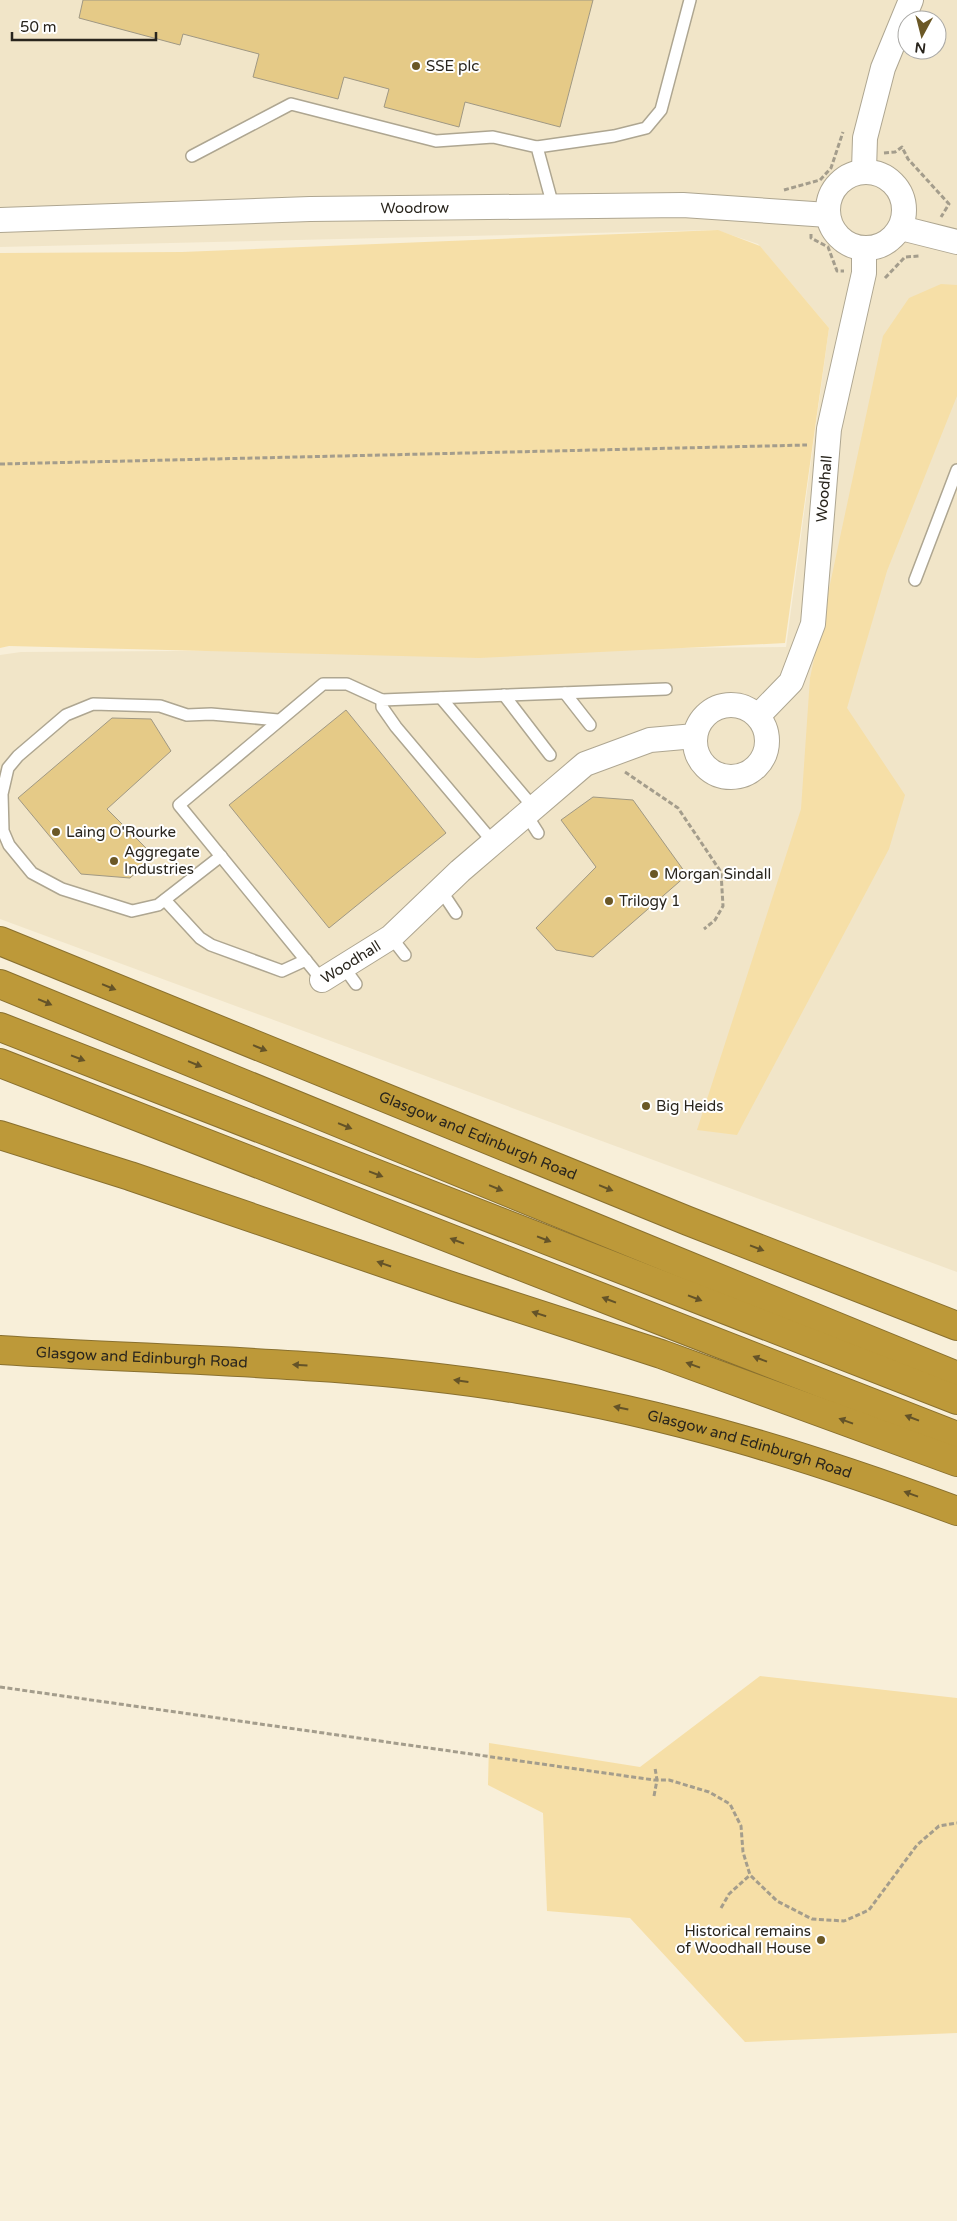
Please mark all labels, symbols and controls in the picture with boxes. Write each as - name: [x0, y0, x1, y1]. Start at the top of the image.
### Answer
- scale bar: [12, 10, 156, 42]
- north arrow: [897, 10, 947, 60]
- text: 50 m: [20, 18, 57, 36]
- text: N: [914, 38, 927, 57]
- place label: SSE plc: [426, 57, 479, 75]
- marker: SSE plc: [410, 60, 422, 72]
- street label: Woodrow: [380, 199, 449, 217]
- street label: Woodhall: [812, 455, 836, 523]
- place label: Laing O'Rourke: [66, 823, 176, 841]
- marker: Laing O'Rourke: [50, 826, 62, 838]
- place label: Aggregate Industries: [124, 843, 200, 878]
- marker: Aggregate Industries: [108, 855, 120, 867]
- place label: Morgan Sindall: [664, 865, 771, 883]
- marker: Morgan Sindall: [648, 868, 660, 880]
- place label: Trilogy 1: [619, 892, 680, 910]
- marker: Trilogy 1: [603, 895, 615, 907]
- street label: Woodhall: [318, 937, 384, 987]
- one-way arrow: [102, 984, 117, 992]
- one-way arrow: [38, 999, 52, 1007]
- one-way arrow: [253, 1044, 268, 1052]
- one-way arrow: [71, 1054, 86, 1062]
- one-way arrow: [188, 1061, 202, 1069]
- street label: Glasgow and Edinburgh Road: [376, 1087, 580, 1184]
- place label: Big Heids: [656, 1097, 723, 1115]
- marker: Big Heids: [640, 1100, 652, 1112]
- one-way arrow: [338, 1123, 353, 1130]
- one-way arrow: [369, 1171, 383, 1179]
- one-way arrow: [489, 1184, 503, 1192]
- one-way arrow: [598, 1184, 613, 1192]
- one-way arrow: [537, 1235, 552, 1243]
- one-way arrow: [449, 1237, 464, 1245]
- one-way arrow: [749, 1244, 764, 1252]
- one-way arrow: [377, 1259, 392, 1267]
- one-way arrow: [688, 1295, 703, 1302]
- one-way arrow: [601, 1296, 616, 1304]
- one-way arrow: [531, 1310, 546, 1318]
- street label: Glasgow and Edinburgh Road: [35, 1343, 248, 1371]
- one-way arrow: [752, 1355, 767, 1363]
- one-way arrow: [291, 1360, 307, 1368]
- one-way arrow: [685, 1361, 700, 1369]
- one-way arrow: [453, 1377, 469, 1385]
- one-way arrow: [613, 1404, 629, 1412]
- street label: Glasgow and Edinburgh Road: [646, 1406, 854, 1482]
- one-way arrow: [904, 1414, 919, 1421]
- one-way arrow: [838, 1417, 853, 1424]
- one-way arrow: [903, 1490, 918, 1498]
- place label: Historical remains of Woodhall House: [676, 1922, 811, 1957]
- marker: Historical remains of Woodhall House: [815, 1934, 827, 1946]

